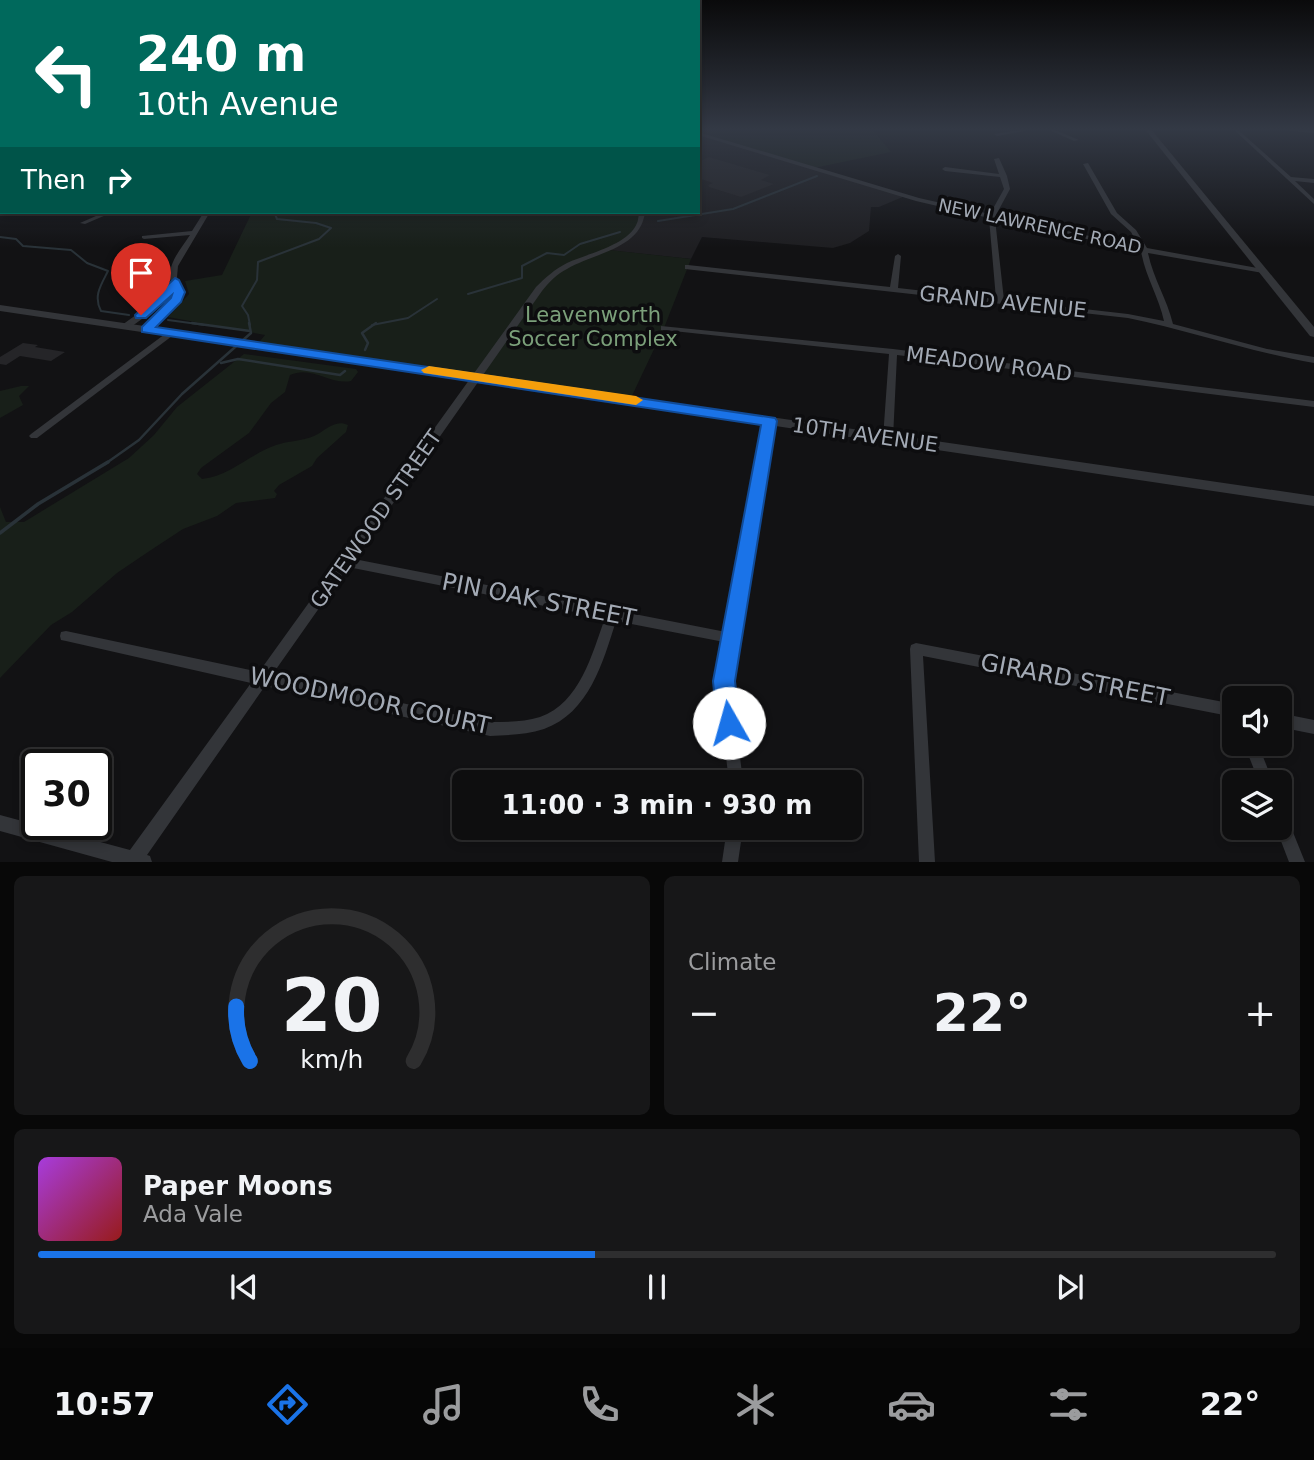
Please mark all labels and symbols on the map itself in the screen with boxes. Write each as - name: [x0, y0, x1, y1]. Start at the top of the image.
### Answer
- street label: NEW LAWRENCE ROAD: [936, 194, 1144, 258]
- pin: [111, 243, 171, 315]
- street label: GRAND AVENUE: [918, 281, 1088, 323]
- park label: Leavenworth Soccer Complex: [508, 303, 678, 351]
- street label: MEADOW ROAD: [905, 342, 1073, 386]
- street label: 10TH AVENUE: [791, 413, 939, 457]
- street label: GATEWOOD STREET: [305, 425, 447, 613]
- street label: PIN OAK STREET: [440, 567, 639, 633]
- street label: GIRARD STREET: [978, 648, 1172, 712]
- street label: WOODMOOR COURT: [247, 662, 493, 740]
- position arrow: [692, 686, 766, 760]
- speed limit sign: 30: [21, 749, 112, 840]

